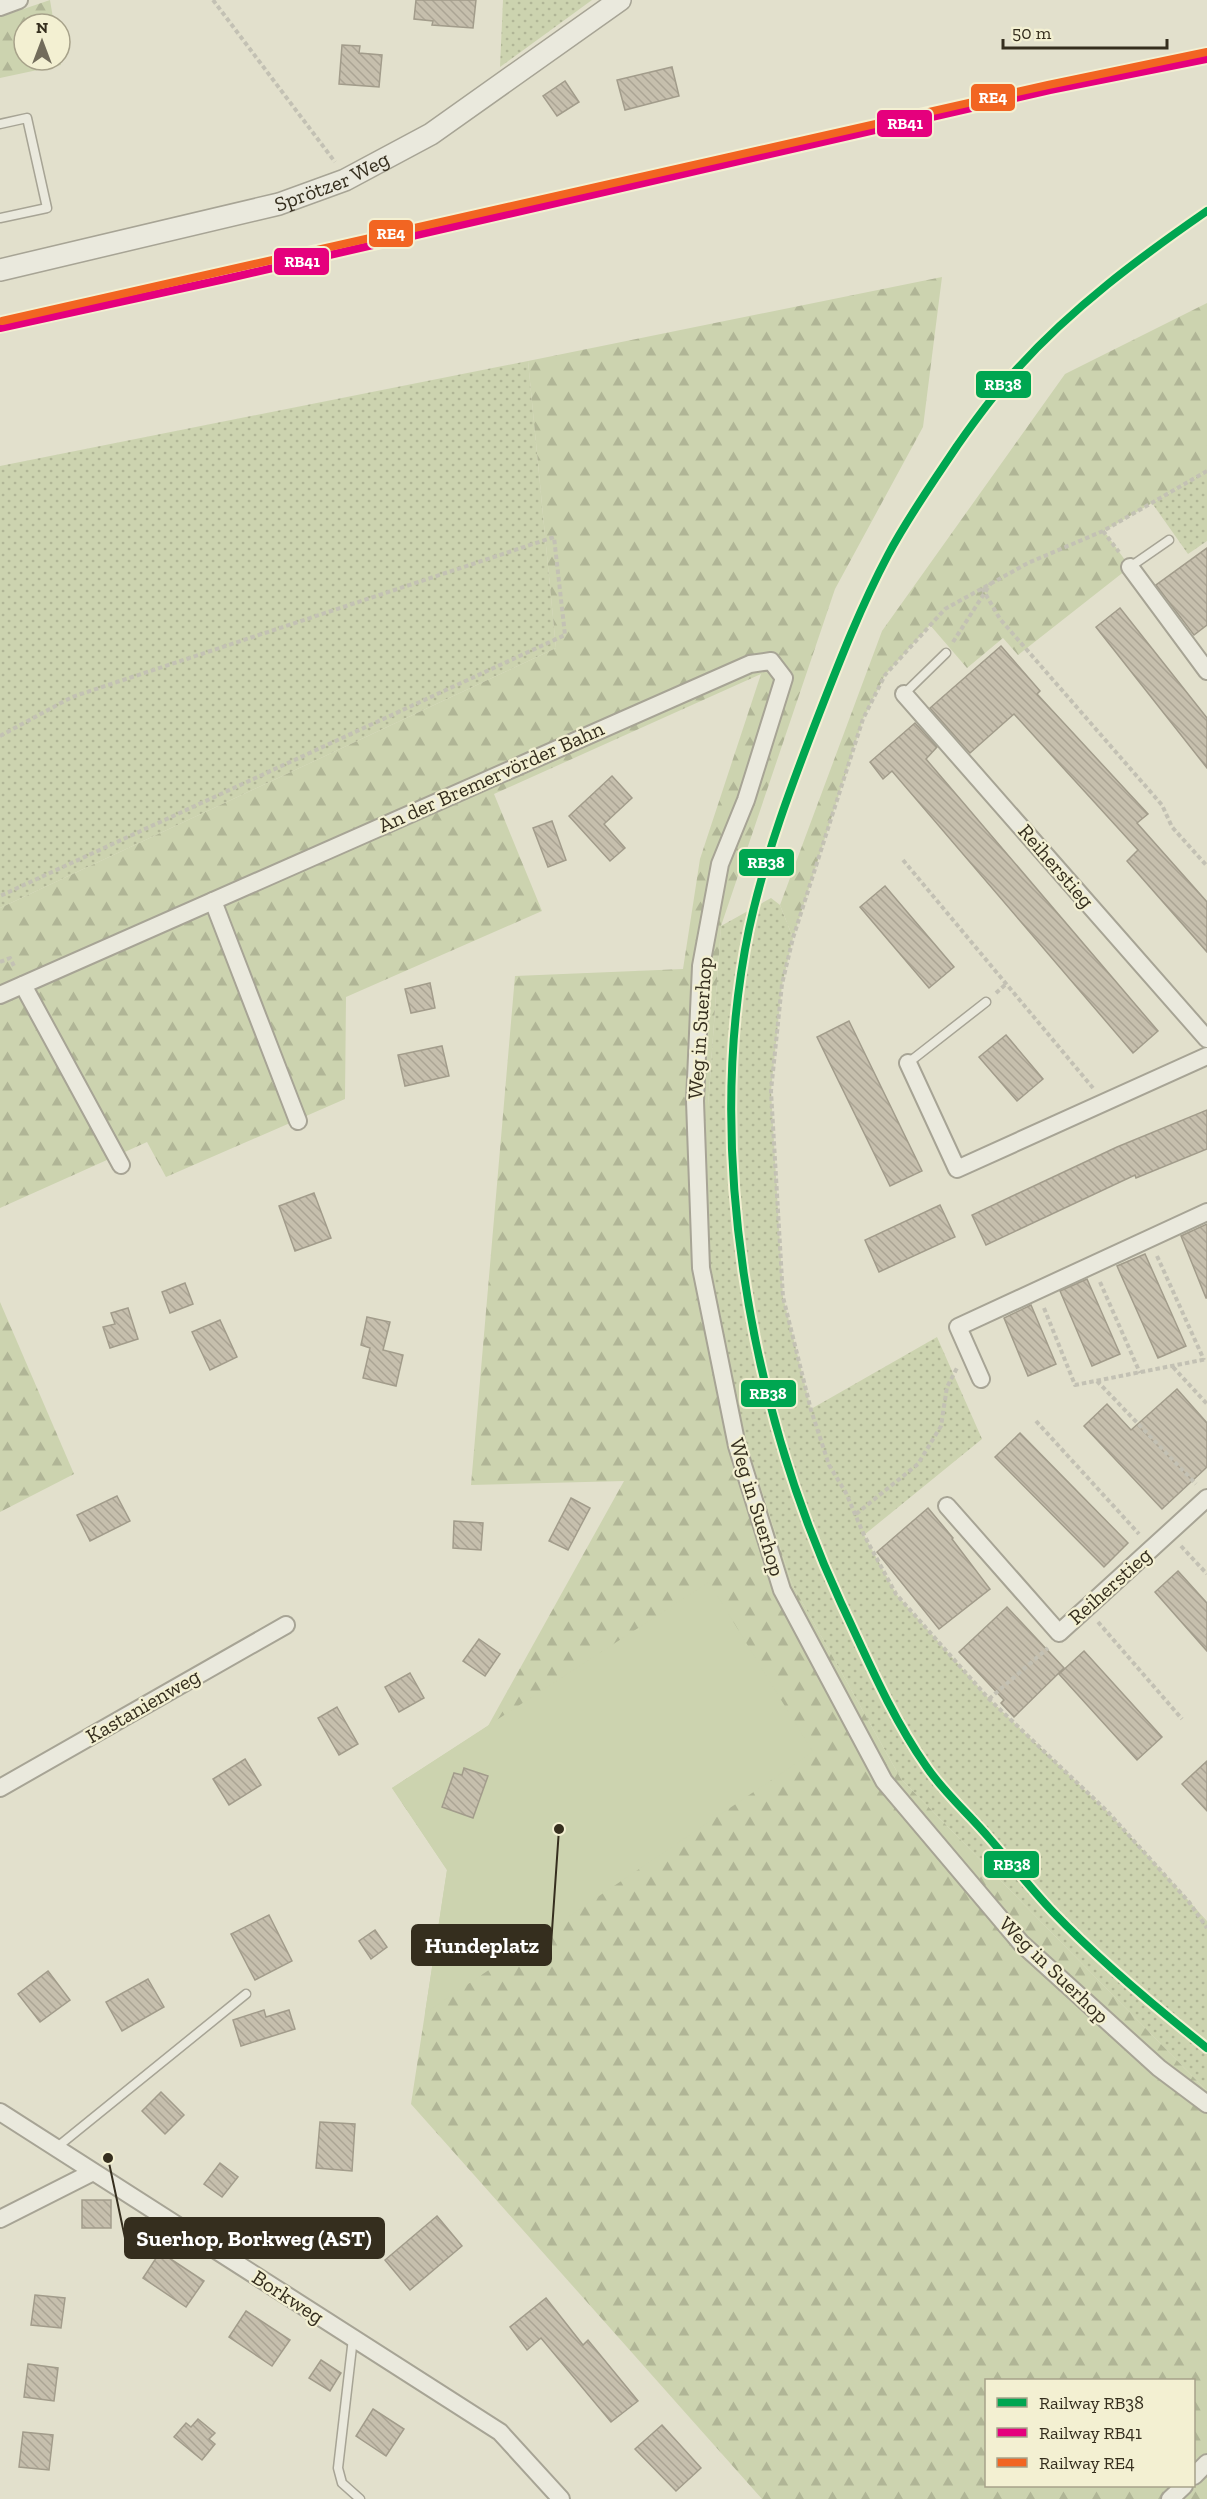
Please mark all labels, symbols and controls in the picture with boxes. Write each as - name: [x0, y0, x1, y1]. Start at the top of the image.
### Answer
- north arrow: [12, 12, 72, 72]
- scale bar: [1003, 12, 1166, 50]
- text: N: [36, 18, 48, 37]
- text: 50 m: [1012, 22, 1052, 44]
- line badge: RE4: [970, 83, 1016, 112]
- text: RE4: [979, 88, 1007, 107]
- line badge: RB41: [876, 109, 933, 138]
- text: RB41: [887, 114, 923, 133]
- street label: Sprötzer Weg: [271, 146, 394, 217]
- line badge: RE4: [368, 219, 414, 248]
- text: RE4: [377, 224, 405, 243]
- line badge: RB41: [273, 247, 330, 276]
- text: RB41: [284, 252, 320, 271]
- line badge: RB38: [975, 370, 1032, 399]
- text: RB38: [984, 375, 1022, 394]
- street label: An der Bremervörder Bahn: [374, 715, 608, 838]
- street label: Reiherstieg: [1013, 819, 1100, 913]
- line badge: RB38: [738, 848, 795, 877]
- text: RB38: [747, 853, 785, 872]
- street label: Weg in Suerhop: [682, 956, 717, 1100]
- line badge: RB38: [740, 1379, 797, 1408]
- text: RB38: [749, 1384, 787, 1403]
- street label: Weg in Suerhop: [725, 1435, 790, 1579]
- street label: Reiherstieg: [1063, 1542, 1157, 1629]
- street label: Kastanienweg: [81, 1663, 205, 1748]
- line badge: RB38: [983, 1850, 1040, 1879]
- text: RB38: [993, 1855, 1031, 1874]
- street label: Weg in Suerhop: [994, 1911, 1114, 2028]
- callout: Hundeplatz: [412, 1925, 551, 1965]
- text: Hundeplatz: [425, 1932, 540, 1959]
- callout: Suerhop, Borkweg (AST): [125, 2218, 384, 2258]
- text: Suerhop, Borkweg (AST): [136, 2225, 372, 2252]
- street label: Borkweg: [248, 2264, 329, 2329]
- legend: [985, 2379, 1195, 2487]
- text: Railway RB38: [1039, 2392, 1144, 2414]
- text: Railway RB41: [1039, 2422, 1142, 2444]
- text: Railway RE4: [1039, 2452, 1135, 2474]

